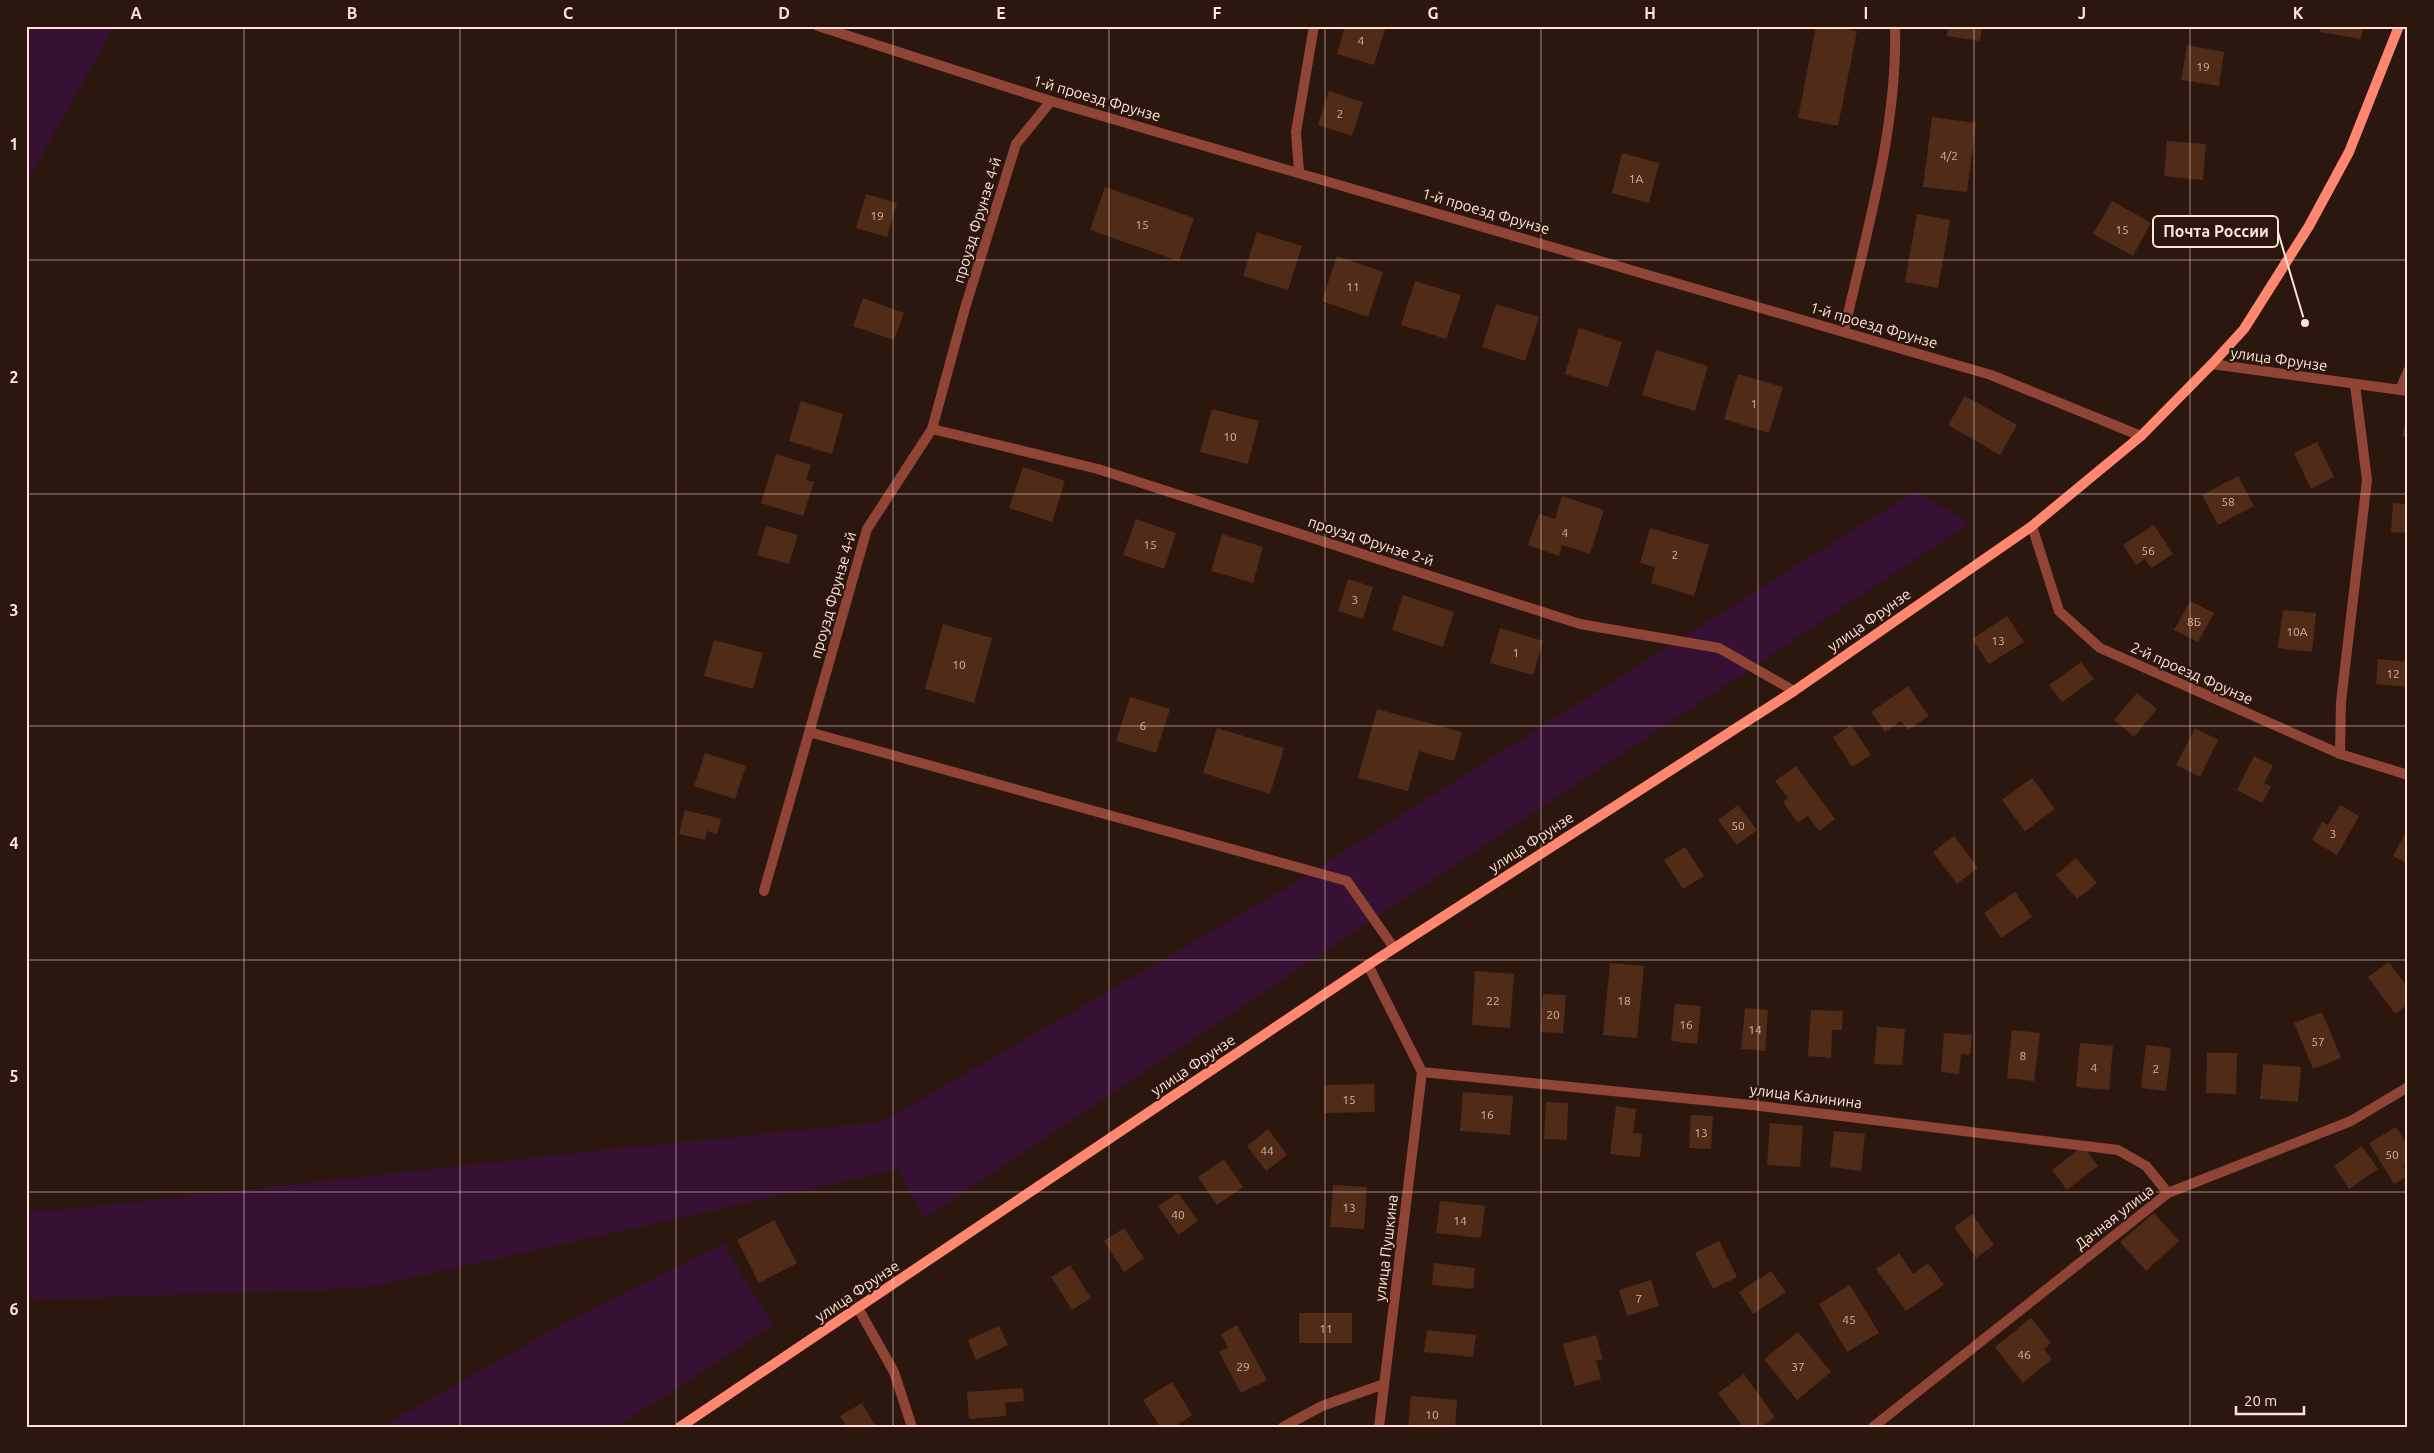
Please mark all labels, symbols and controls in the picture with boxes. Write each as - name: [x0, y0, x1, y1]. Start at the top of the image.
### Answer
- text: A: [130, 4, 142, 22]
- text: B: [347, 4, 357, 22]
- text: C: [563, 4, 573, 22]
- text: D: [778, 4, 790, 22]
- text: E: [996, 4, 1006, 22]
- text: F: [1213, 4, 1222, 22]
- text: G: [1427, 4, 1439, 22]
- text: H: [1644, 4, 1656, 22]
- text: I: [1864, 4, 1868, 22]
- text: J: [2078, 4, 2086, 22]
- text: K: [2293, 4, 2304, 22]
- house number: 4: [1358, 34, 1365, 47]
- house number: 19: [2196, 60, 2210, 73]
- street label: 1-й проезд Фрунзе: [1031, 72, 1163, 124]
- house number: 2: [1337, 107, 1343, 120]
- text: 1: [9, 135, 19, 153]
- house number: 4/2: [1940, 149, 1958, 162]
- street label: проузд Фрунзе 4-й: [950, 155, 1004, 285]
- house number: 1А: [1629, 172, 1643, 185]
- street label: 1-й проезд Фрунзе: [1420, 185, 1552, 237]
- house number: 19: [870, 209, 884, 222]
- callout: Почта России: [2153, 216, 2278, 247]
- house number: 15: [1135, 218, 1149, 231]
- text: Почта России: [2163, 222, 2269, 240]
- house number: 15: [2115, 223, 2129, 236]
- house number: 11: [1346, 280, 1360, 293]
- street label: 1-й проезд Фрунзе: [1808, 299, 1940, 351]
- street label: улица Фрунзе: [2229, 344, 2329, 374]
- text: 2: [9, 368, 19, 386]
- house number: 1: [1751, 397, 1757, 410]
- house number: 10: [1223, 430, 1237, 443]
- house number: 58: [2221, 495, 2235, 508]
- street label: проузд Фрунзе 2-й: [1306, 513, 1436, 569]
- house number: 4: [1562, 526, 1569, 539]
- street label: проузд Фрунзе 4-й: [807, 530, 859, 660]
- house number: 15: [1143, 538, 1157, 551]
- house number: 56: [2141, 544, 2155, 557]
- house number: 2: [1672, 548, 1678, 561]
- street label: улица Фрунзе: [1824, 585, 1914, 655]
- house number: 3: [1352, 593, 1358, 606]
- text: 3: [9, 601, 19, 619]
- house number: 8Б: [2187, 615, 2201, 628]
- house number: 10А: [2286, 625, 2308, 638]
- house number: 13: [1991, 634, 2005, 647]
- street label: 2-й проезд Фрунзе: [2128, 638, 2256, 708]
- house number: 1: [1513, 646, 1519, 659]
- house number: 10: [952, 658, 966, 671]
- house number: 12: [2386, 667, 2400, 680]
- house number: 6: [1140, 719, 1147, 732]
- street label: улица Фрунзе: [1485, 808, 1577, 876]
- house number: 50: [1731, 819, 1745, 832]
- house number: 3: [2330, 827, 2336, 840]
- text: 4: [9, 834, 19, 852]
- house number: 22: [1486, 994, 1500, 1007]
- house number: 18: [1617, 994, 1631, 1007]
- house number: 20: [1546, 1008, 1560, 1021]
- house number: 16: [1679, 1018, 1693, 1031]
- house number: 14: [1748, 1023, 1762, 1036]
- street label: улица Фрунзе: [1148, 1031, 1238, 1099]
- house number: 57: [2311, 1035, 2325, 1048]
- house number: 8: [2020, 1049, 2027, 1062]
- house number: 4: [2091, 1061, 2098, 1074]
- house number: 2: [2153, 1062, 2159, 1075]
- text: 5: [9, 1067, 19, 1085]
- street label: улица Калинина: [1749, 1081, 1863, 1111]
- house number: 15: [1342, 1093, 1356, 1106]
- house number: 16: [1480, 1108, 1494, 1121]
- house number: 13: [1694, 1126, 1708, 1139]
- house number: 44: [1260, 1144, 1274, 1157]
- house number: 50: [2385, 1148, 2399, 1161]
- street label: Дачная улица: [2071, 1181, 2157, 1253]
- street label: улица Пушкина: [1371, 1194, 1401, 1302]
- house number: 13: [1342, 1201, 1356, 1214]
- house number: 40: [1171, 1208, 1185, 1221]
- house number: 14: [1453, 1214, 1467, 1227]
- street label: улица Фрунзе: [812, 1257, 902, 1325]
- house number: 7: [1636, 1292, 1642, 1305]
- text: 6: [9, 1300, 19, 1318]
- house number: 45: [1842, 1313, 1856, 1326]
- house number: 11: [1319, 1322, 1333, 1335]
- house number: 46: [2017, 1348, 2031, 1361]
- house number: 29: [1236, 1360, 1250, 1373]
- house number: 37: [1791, 1360, 1805, 1373]
- scale bar: [2236, 1383, 2304, 1415]
- text: 20 m: [2244, 1392, 2277, 1409]
- house number: 10: [1425, 1408, 1439, 1421]

